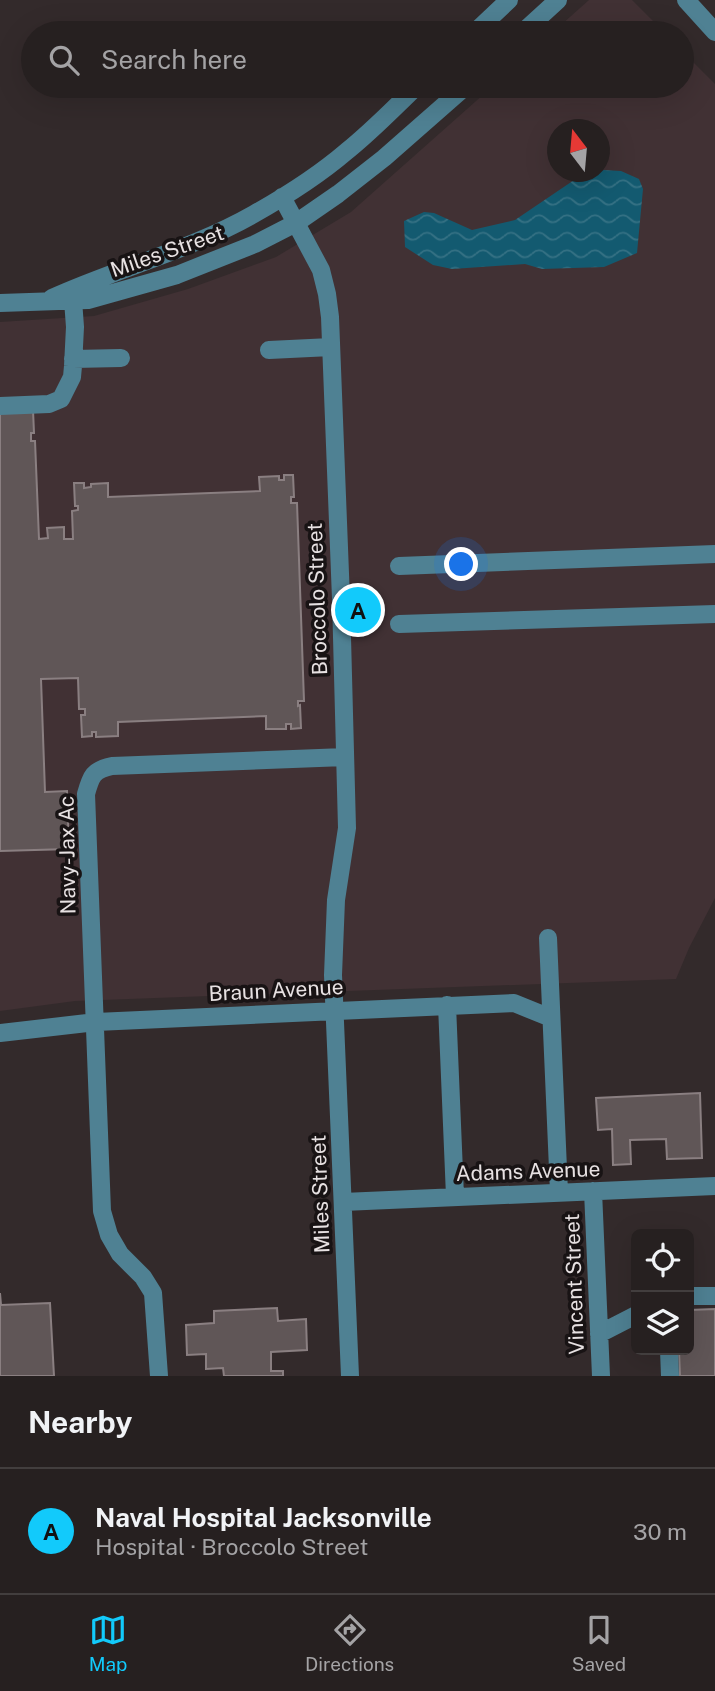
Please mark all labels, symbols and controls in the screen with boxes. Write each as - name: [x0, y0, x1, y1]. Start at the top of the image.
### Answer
- search box: [21, 21, 694, 98]
- icon: search: [45, 41, 83, 79]
- text: Search here: [101, 44, 247, 75]
- north arrow: [547, 119, 610, 182]
- street label: Miles Street: [107, 220, 227, 282]
- street label: Broccolo Street: [302, 522, 332, 676]
- your location: [444, 547, 478, 581]
- pin: A: [335, 584, 381, 636]
- street label: Navy-Jax Ac: [53, 795, 81, 915]
- street label: Braun Avenue: [208, 974, 344, 1006]
- street label: Miles Street: [305, 1134, 335, 1254]
- street label: Adams Avenue: [455, 1156, 601, 1186]
- street label: Vincent Street: [559, 1213, 589, 1355]
- map controls: [631, 1229, 694, 1355]
- button: locate: [631, 1229, 694, 1292]
- button: layers: [631, 1292, 694, 1355]
- text: Nearby: [28, 1404, 132, 1440]
- text: Naval Hospital Jacksonville: [95, 1502, 432, 1533]
- text: A: [43, 1518, 59, 1545]
- text: 30 m: [633, 1518, 687, 1545]
- text: Hospital · Broccolo Street: [95, 1533, 368, 1560]
- tab: Map: [89, 1611, 127, 1675]
- tab: Directions: [305, 1611, 394, 1675]
- tab: Saved: [572, 1611, 626, 1675]

